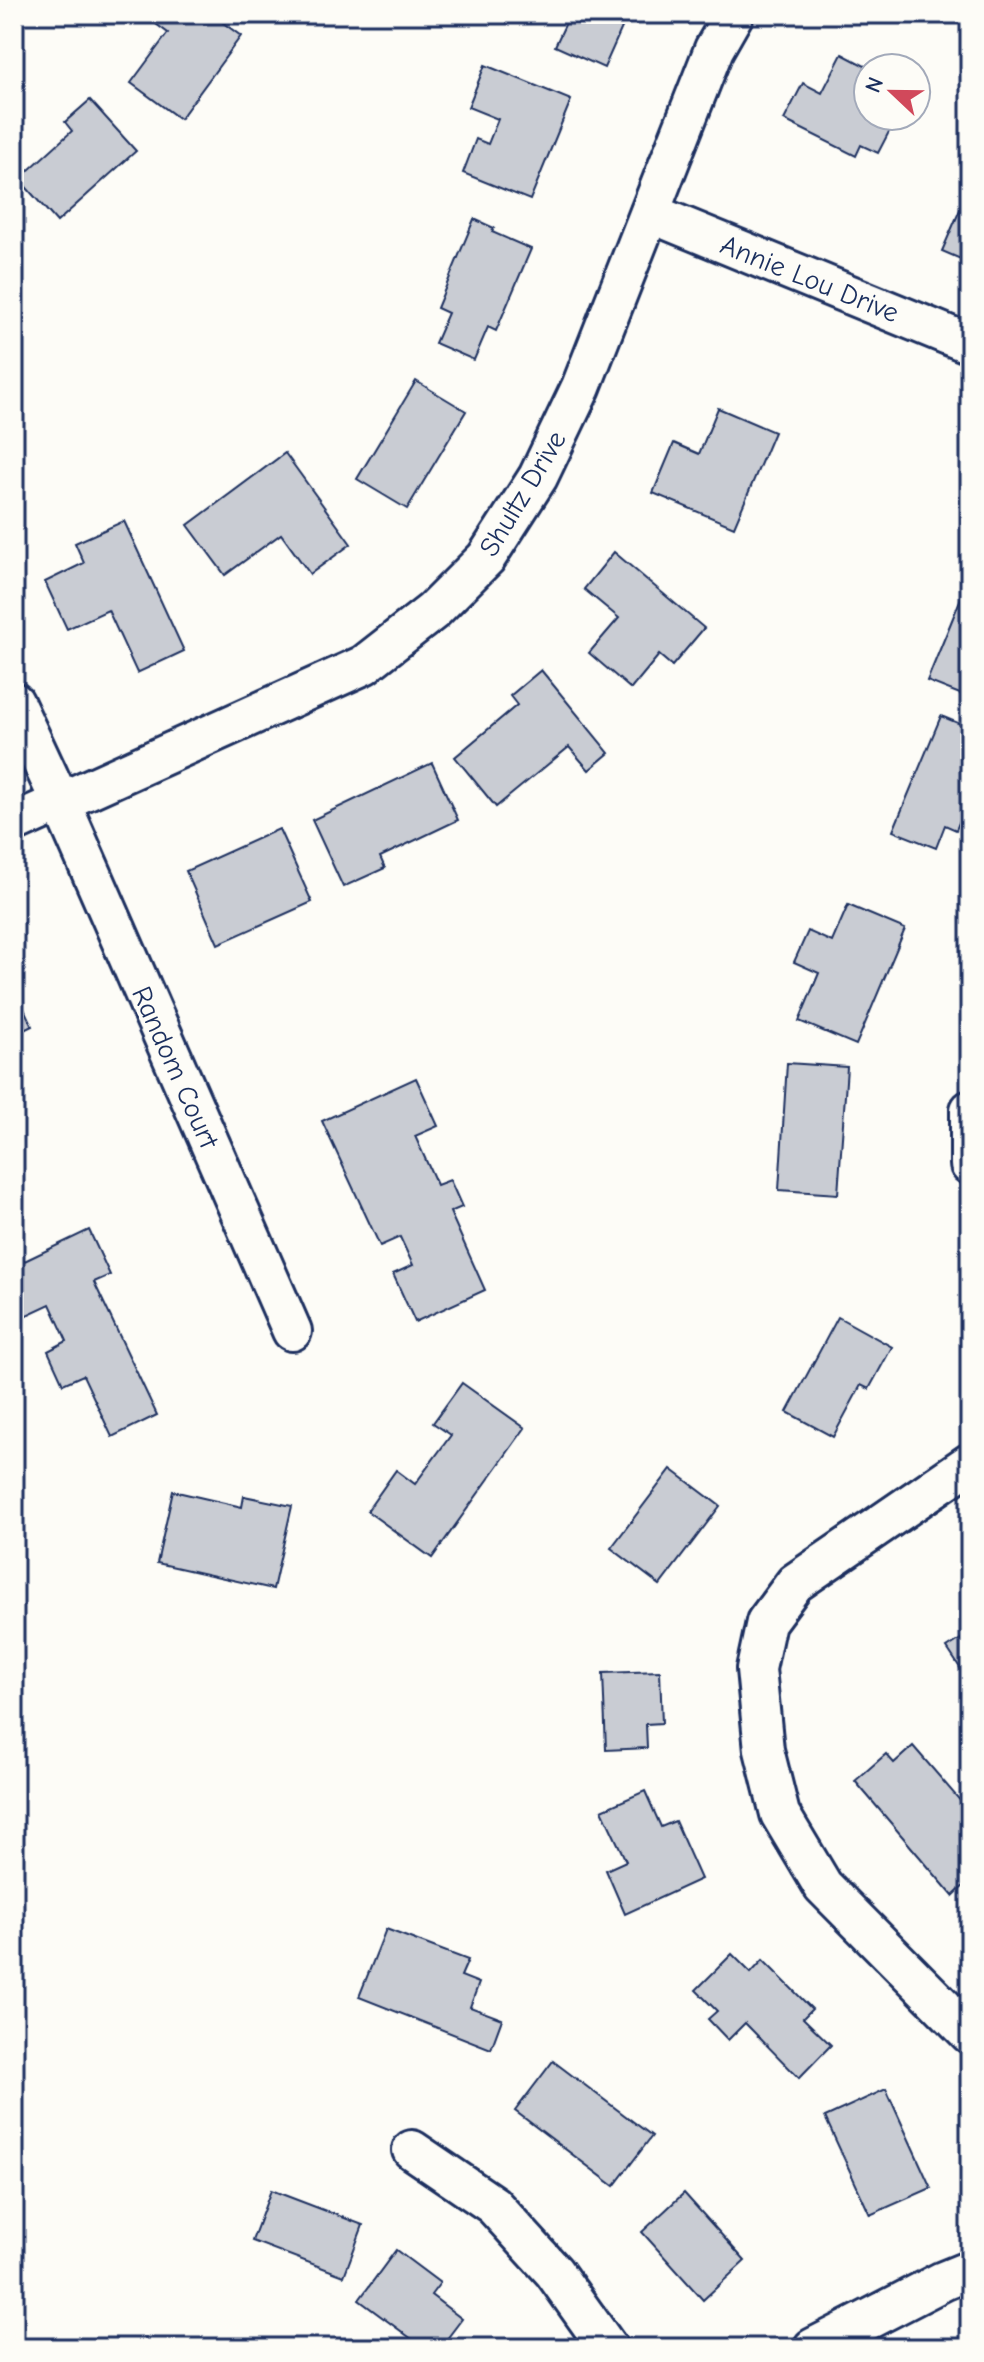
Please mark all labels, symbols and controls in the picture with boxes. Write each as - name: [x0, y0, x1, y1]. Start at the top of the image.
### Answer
- north arrow: [852, 52, 932, 132]
- text: N: [860, 73, 889, 96]
- street label: Annie Lou Drive: [716, 229, 903, 329]
- street label: Shultz Drive: [473, 425, 573, 562]
- street label: Random Court: [125, 981, 225, 1154]

